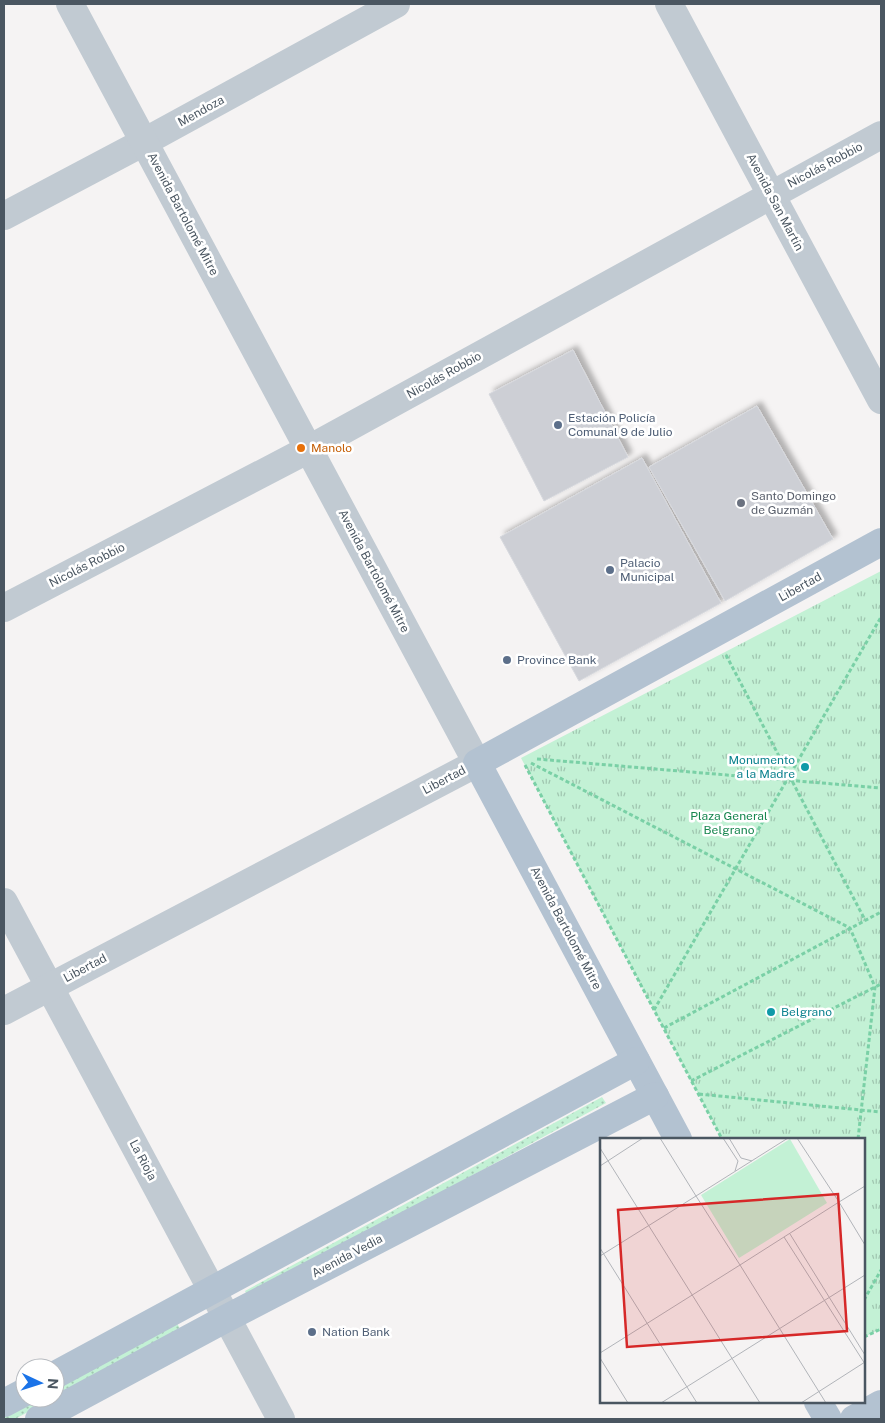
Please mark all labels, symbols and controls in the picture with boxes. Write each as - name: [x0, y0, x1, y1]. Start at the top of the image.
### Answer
- street label: Mendoza: [176, 93, 226, 129]
- street label: Nicolás Robbio: [785, 139, 865, 191]
- street label: Avenida Bartolomé Mitre: [145, 150, 222, 278]
- street label: Avenida San Martín: [743, 151, 807, 253]
- street label: Nicolás Robbio: [404, 349, 484, 401]
- place label: Estación Policía Comunal 9 de Julio: [568, 411, 673, 439]
- marker: Estación Policía Comunal 9 de Julio: [552, 419, 564, 431]
- place label: Manolo: [311, 441, 352, 455]
- marker: Manolo: [295, 442, 307, 454]
- place label: Santo Domingo de Guzmán: [751, 489, 836, 517]
- marker: Santo Domingo de Guzmán: [735, 497, 747, 509]
- street label: Avenida Bartolomé Mitre: [336, 507, 413, 635]
- street label: Nicolás Robbio: [47, 540, 127, 590]
- place label: Palacio Municipal: [620, 556, 675, 584]
- marker: Palacio Municipal: [604, 564, 616, 576]
- street label: Libertad: [776, 570, 824, 604]
- place label: Province Bank: [517, 653, 597, 667]
- marker: Province Bank: [501, 654, 513, 666]
- place label: Monumento a la Madre: [729, 753, 795, 781]
- marker: Monumento a la Madre: [799, 761, 811, 773]
- street label: Libertad: [420, 763, 468, 797]
- park label: Plaza General Belgrano: [690, 809, 768, 837]
- street label: Avenida Bartolomé Mitre: [528, 864, 605, 992]
- street label: Libertad: [61, 951, 109, 985]
- place label: Belgrano: [781, 1005, 832, 1019]
- marker: Belgrano: [765, 1006, 777, 1018]
- street label: La Rioja: [127, 1137, 159, 1183]
- inset map: [600, 1138, 865, 1403]
- street label: Avenida Vedia: [309, 1232, 385, 1280]
- place label: Nation Bank: [322, 1325, 390, 1339]
- marker: Nation Bank: [306, 1326, 318, 1338]
- north arrow: [15, 1358, 65, 1408]
- text: N: [45, 1378, 61, 1390]

